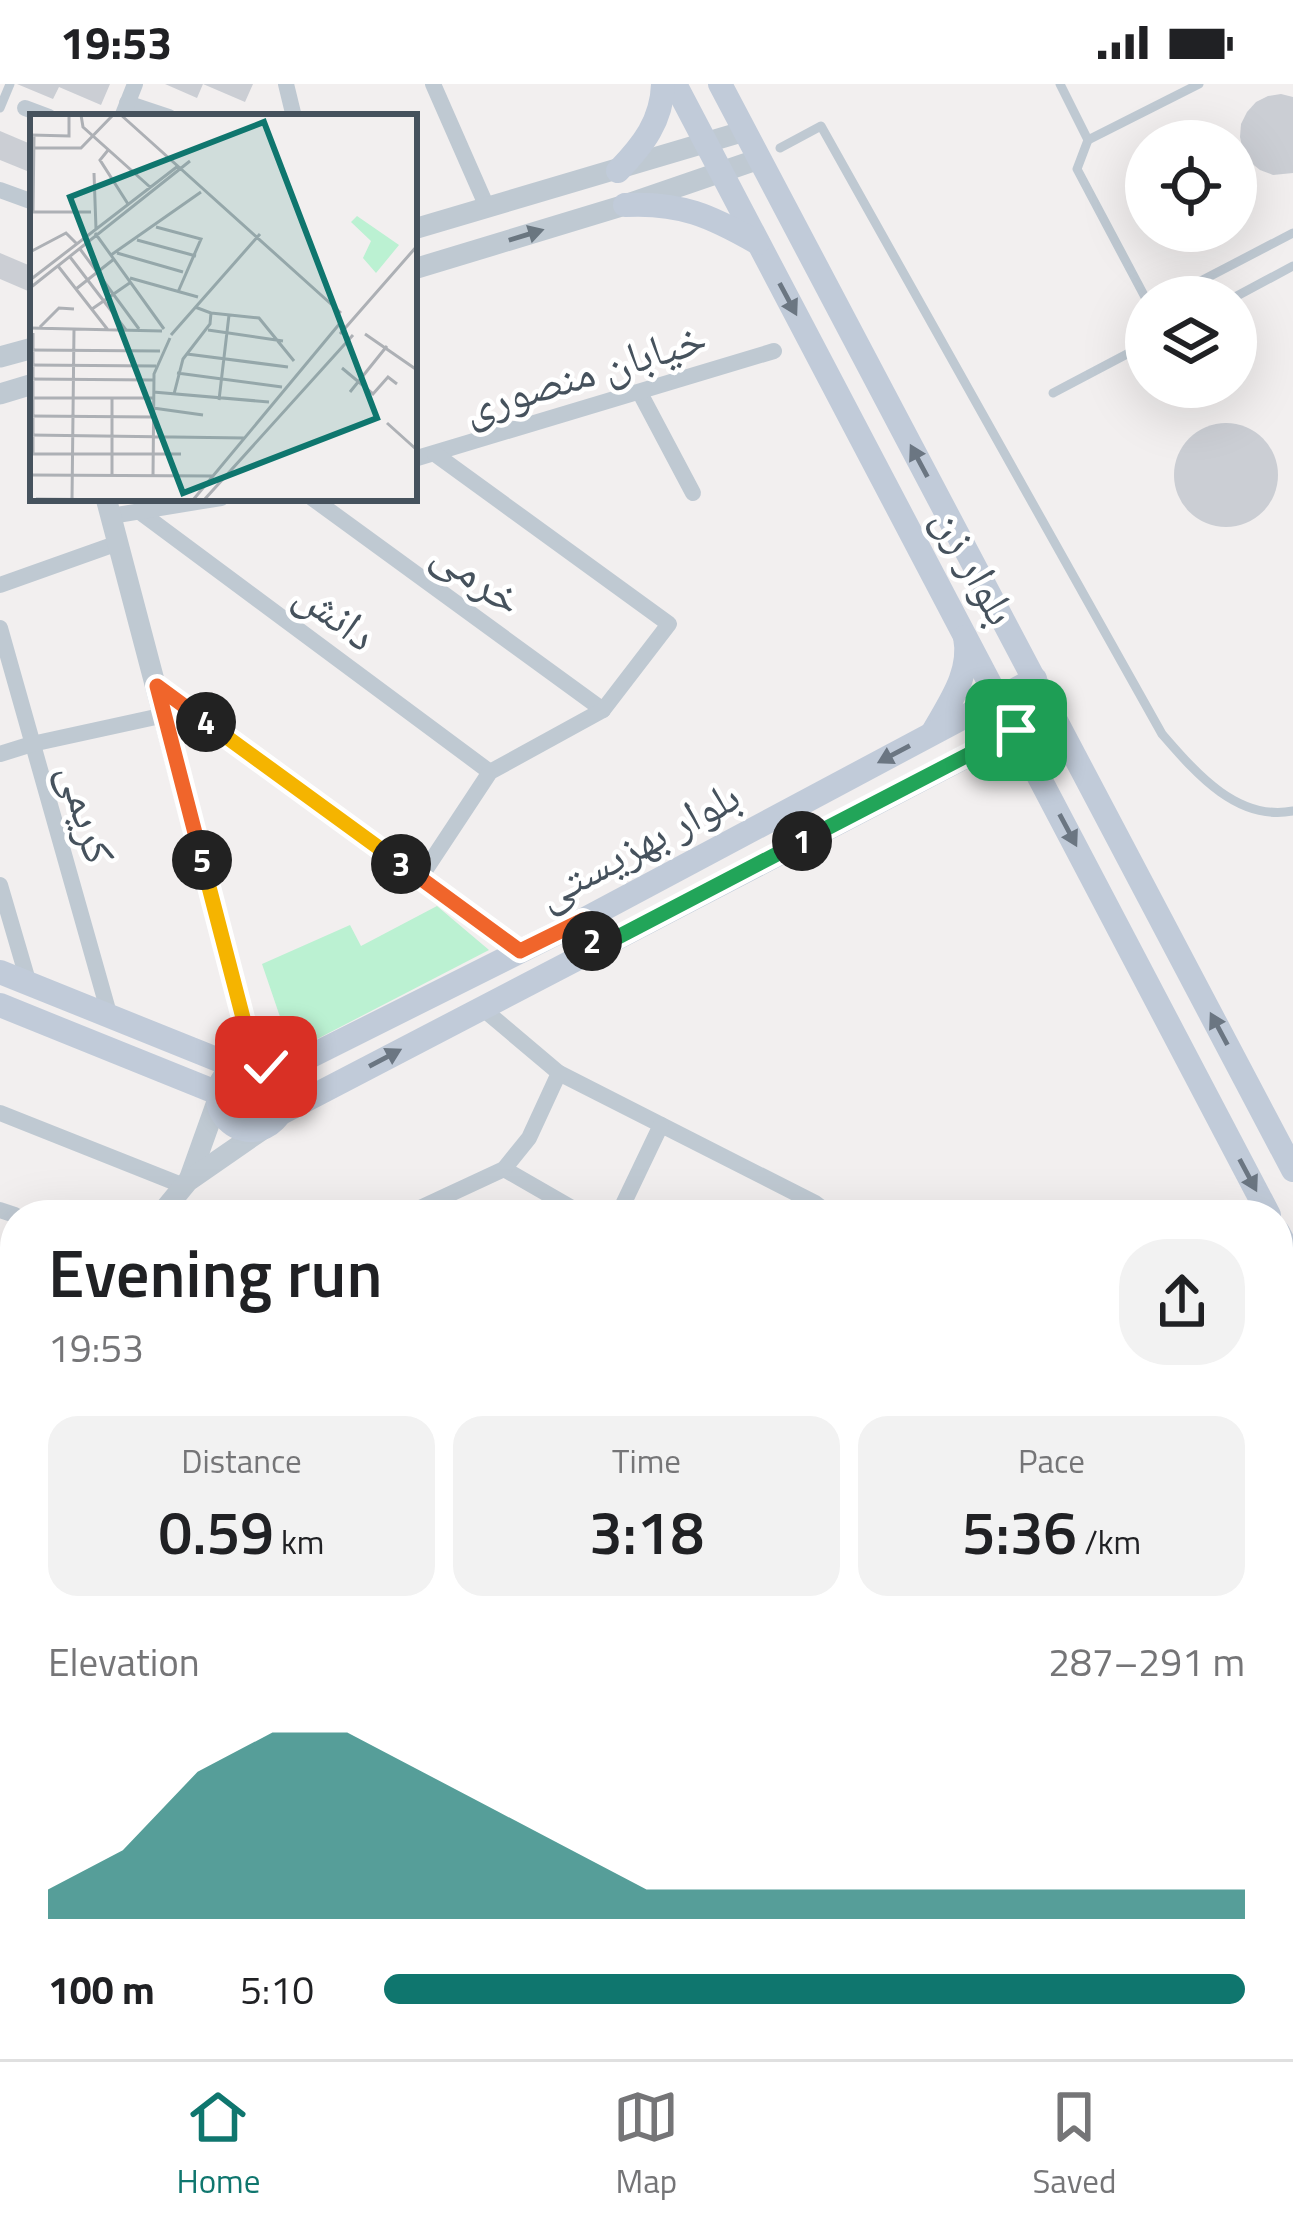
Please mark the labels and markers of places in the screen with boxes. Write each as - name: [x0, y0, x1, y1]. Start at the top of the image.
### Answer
- pin: [965, 679, 1067, 781]
- pin: 4: [176, 692, 236, 752]
- pin: 1: [772, 811, 832, 871]
- pin: 5: [172, 830, 232, 890]
- pin: 3: [371, 834, 431, 894]
- pin: 2: [562, 911, 622, 971]
- pin: [215, 1016, 317, 1118]

